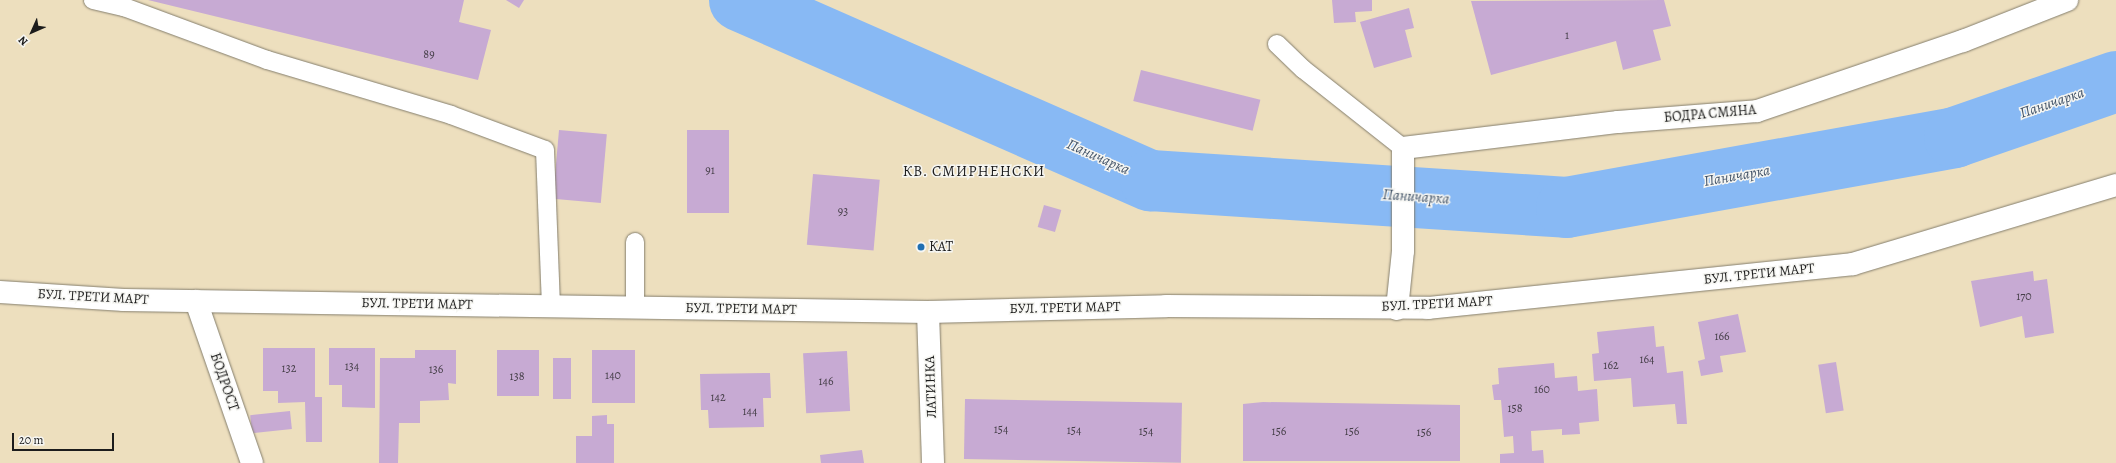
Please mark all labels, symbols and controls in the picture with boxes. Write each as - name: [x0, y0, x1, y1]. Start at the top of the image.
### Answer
- north arrow: [12, 12, 52, 52]
- house number: 1: [1565, 29, 1569, 43]
- text: N: [15, 33, 31, 49]
- house number: 89: [423, 48, 435, 62]
- water label: Паничарка: [2017, 84, 2087, 122]
- street label: БОДРА СМЯНА: [1663, 102, 1757, 126]
- water label: Паничарка: [1064, 135, 1132, 179]
- water label: Паничарка: [1702, 161, 1772, 191]
- district label: КВ. СМИРНЕНСКИ: [903, 163, 1045, 181]
- house number: 91: [705, 164, 715, 178]
- water label: Паничарка: [1382, 186, 1450, 208]
- house number: 93: [838, 205, 848, 219]
- place label: КАТ: [929, 239, 953, 255]
- marker: КАТ: [916, 242, 926, 252]
- street label: БУЛ. ТРЕТИ МАРТ: [1703, 260, 1815, 288]
- street label: БУЛ. ТРЕТИ МАРТ: [37, 286, 149, 308]
- house number: 170: [2016, 290, 2032, 304]
- street label: БУЛ. ТРЕТИ МАРТ: [1381, 293, 1493, 315]
- street label: БУЛ. ТРЕТИ МАРТ: [361, 295, 473, 313]
- street label: БУЛ. ТРЕТИ МАРТ: [1009, 299, 1121, 317]
- street label: БУЛ. ТРЕТИ МАРТ: [685, 300, 797, 318]
- house number: 166: [1714, 330, 1730, 344]
- street label: БОДРОСТ: [206, 351, 242, 413]
- house number: 164: [1639, 353, 1655, 367]
- street label: ЛАТИНКА: [922, 356, 940, 418]
- house number: 162: [1603, 359, 1619, 373]
- house number: 134: [345, 360, 359, 374]
- house number: 132: [282, 362, 296, 376]
- house number: 136: [429, 363, 443, 377]
- house number: 140: [605, 369, 621, 383]
- house number: 138: [510, 370, 524, 384]
- house number: 146: [818, 375, 834, 389]
- house number: 160: [1534, 383, 1550, 397]
- house number: 142: [710, 391, 726, 405]
- house number: 158: [1507, 402, 1523, 416]
- house number: 144: [743, 405, 757, 419]
- house number: 154: [994, 423, 1008, 437]
- house number: 154: [1067, 424, 1081, 438]
- scale bar: [14, 425, 116, 451]
- house number: 154: [1139, 425, 1153, 439]
- house number: 156: [1272, 425, 1286, 439]
- house number: 156: [1345, 425, 1359, 439]
- house number: 156: [1417, 426, 1431, 440]
- text: 20 m: [19, 432, 43, 448]

